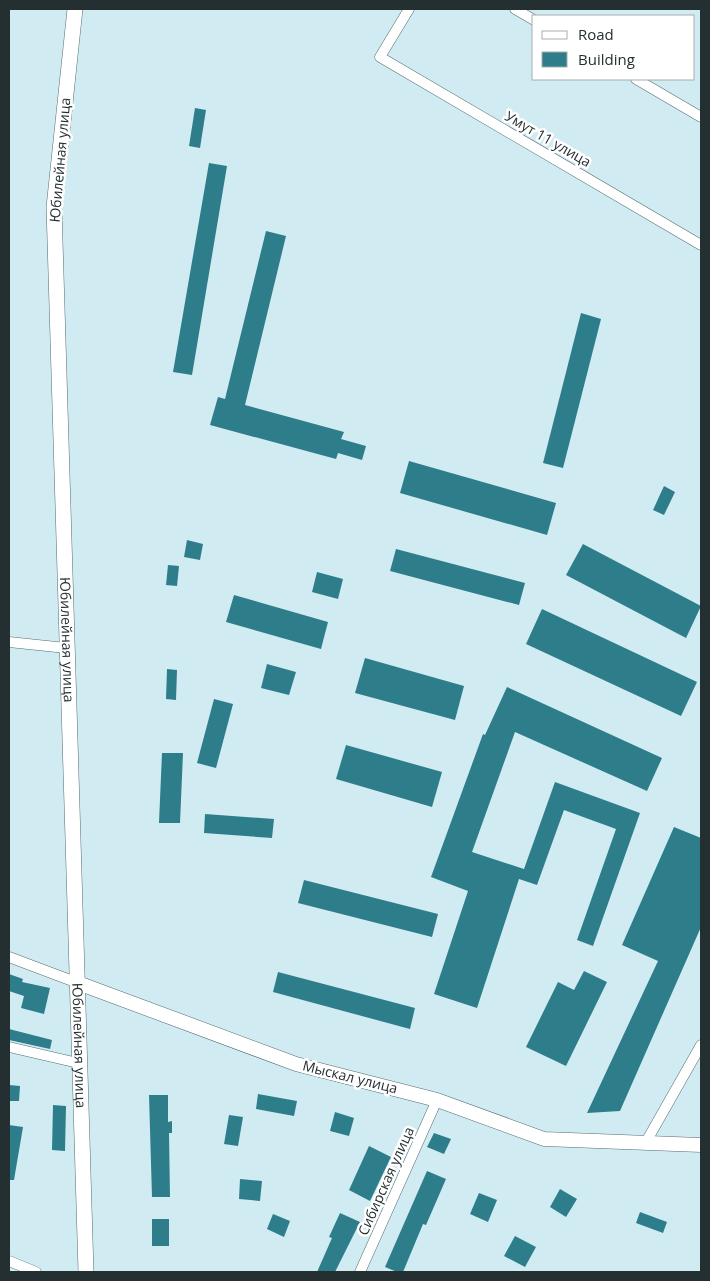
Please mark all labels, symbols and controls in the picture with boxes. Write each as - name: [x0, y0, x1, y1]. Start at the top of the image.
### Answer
- legend: [532, 15, 695, 80]
- text: Road: [578, 24, 614, 44]
- text: Building: [578, 49, 635, 69]
- street label: Юбилейная улица: [45, 97, 74, 223]
- street label: Умут 11 улица: [502, 106, 595, 171]
- street label: Юбилейная улица: [56, 577, 79, 703]
- street label: Юбилейная улица: [68, 983, 91, 1108]
- street label: Мыскал улица: [301, 1056, 400, 1097]
- street label: Сибирская улица: [353, 1123, 418, 1238]

